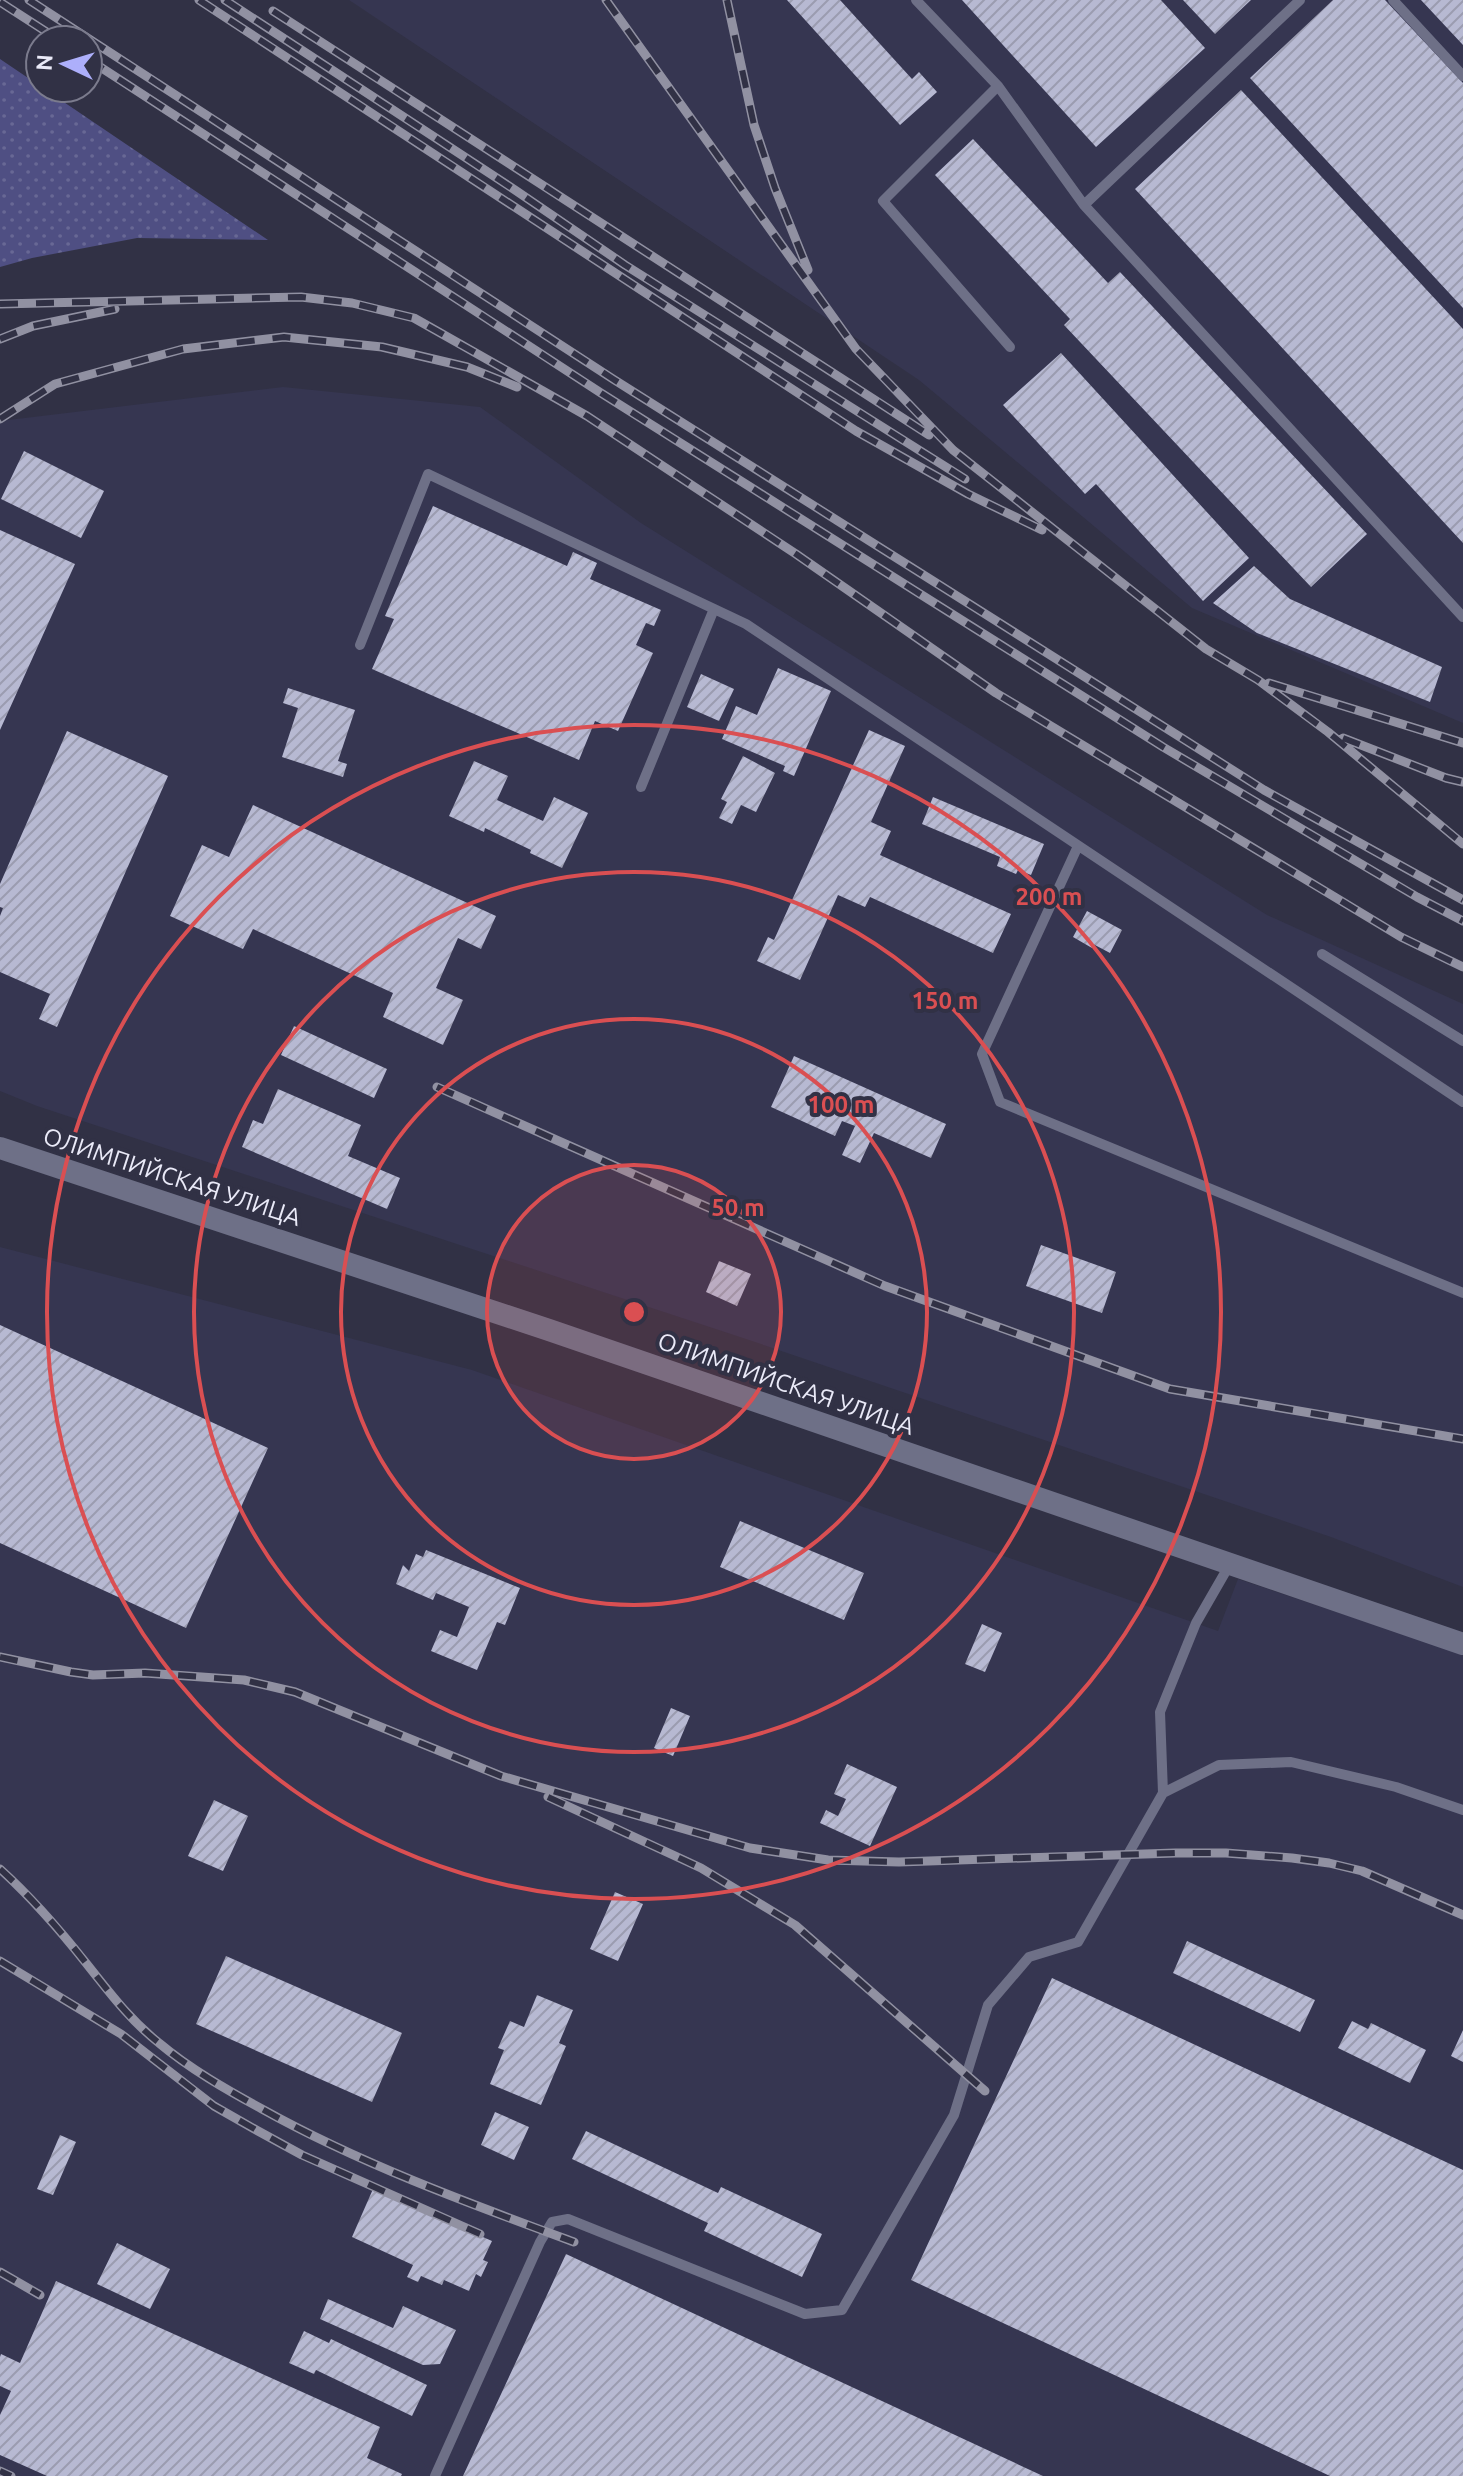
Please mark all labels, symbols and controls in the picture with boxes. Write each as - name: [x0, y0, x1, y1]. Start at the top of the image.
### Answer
- north arrow: [24, 24, 104, 104]
- text: N: [31, 54, 57, 72]
- text: 200 m: [1016, 883, 1082, 910]
- text: 150 m: [912, 987, 978, 1014]
- text: 100 m: [808, 1091, 874, 1118]
- street label: ОЛИМПИЙСКАЯ УЛИЦА: [40, 1121, 305, 1231]
- text: 50 m: [711, 1194, 765, 1221]
- centre of rings: [620, 1298, 648, 1326]
- street label: ОЛИМПИЙСКАЯ УЛИЦА: [654, 1326, 919, 1440]

